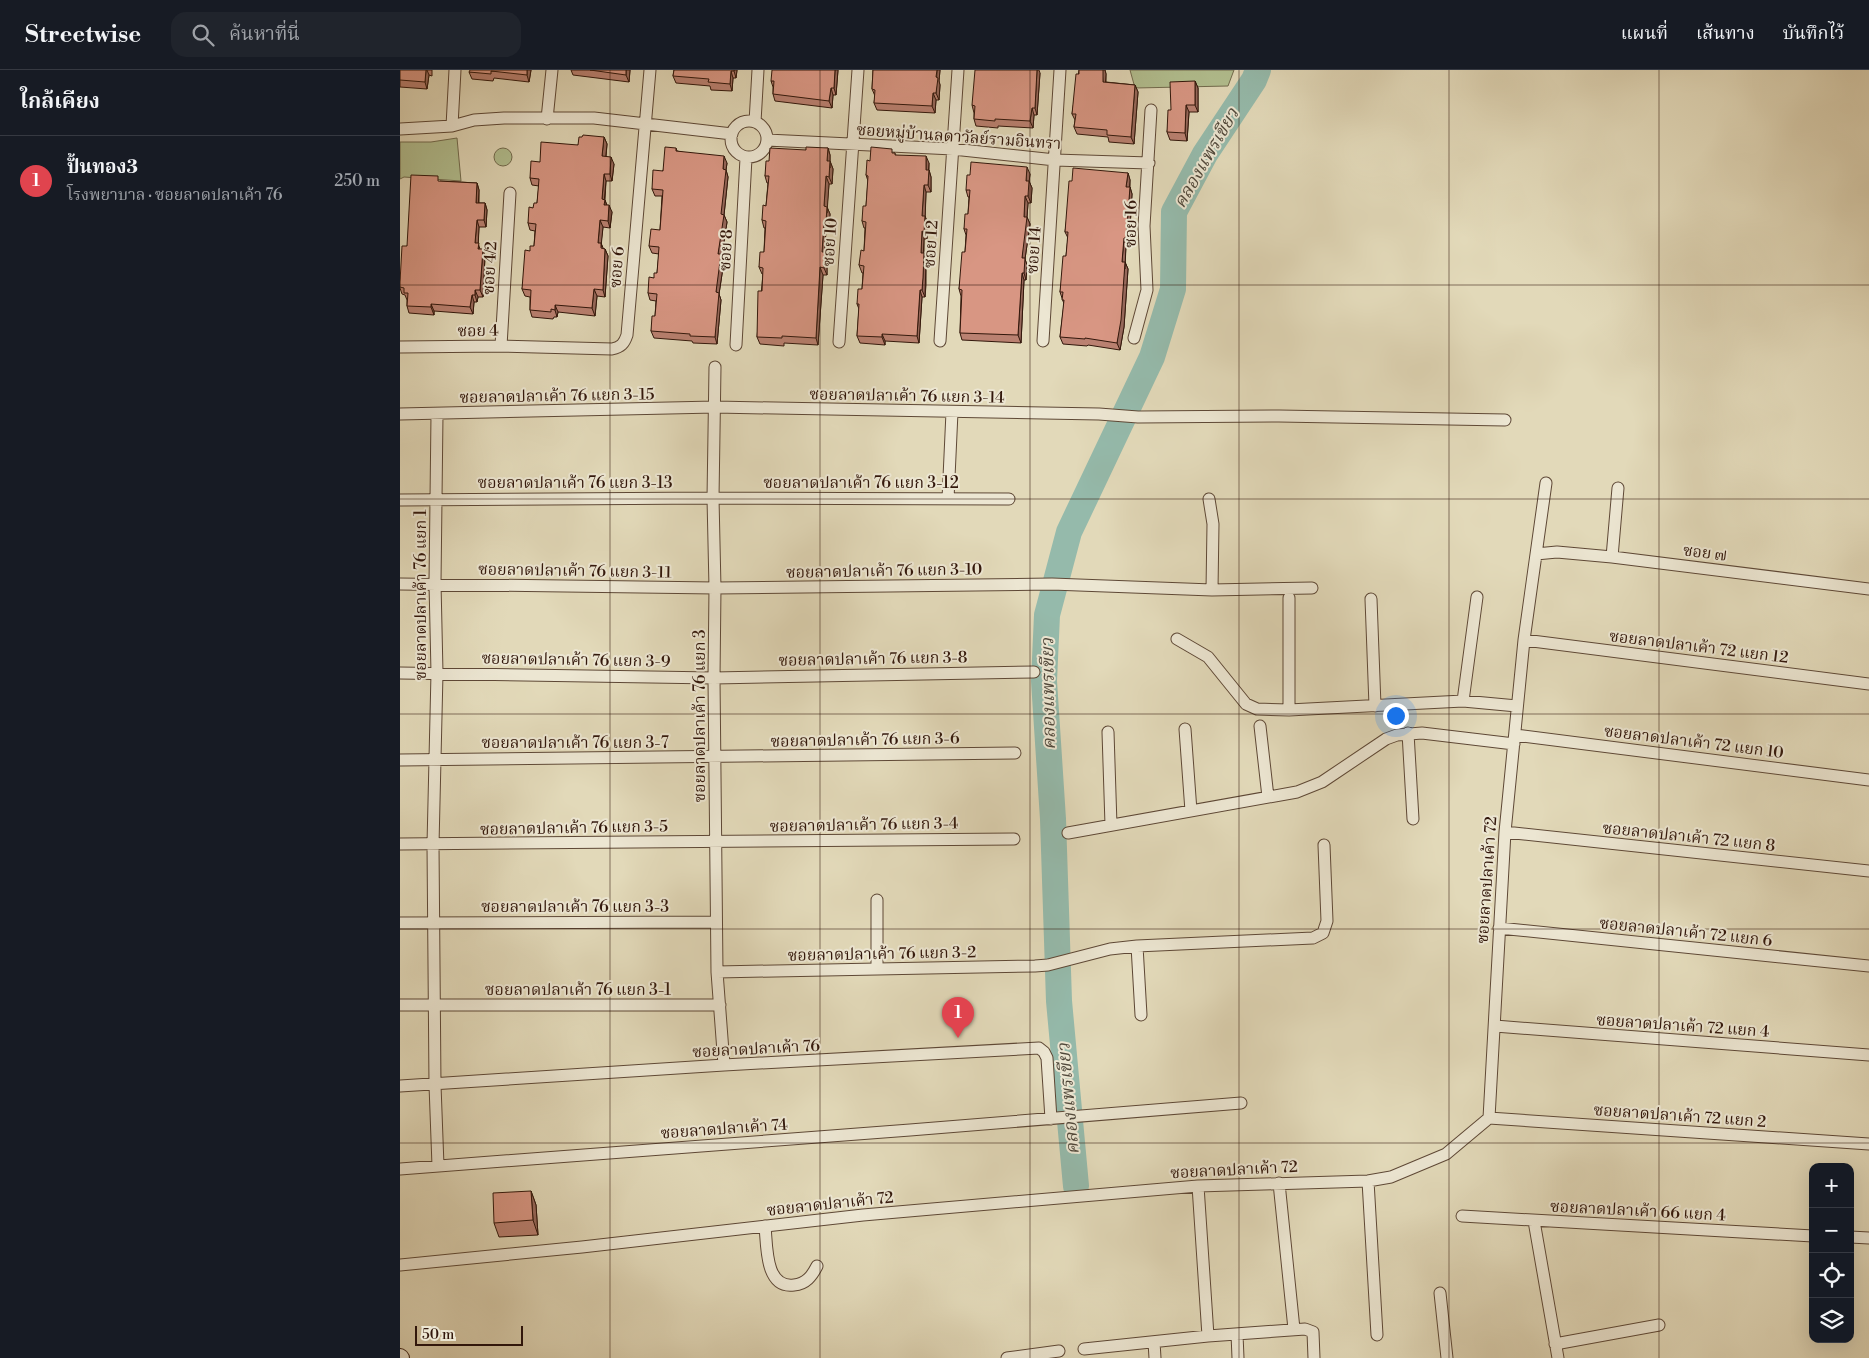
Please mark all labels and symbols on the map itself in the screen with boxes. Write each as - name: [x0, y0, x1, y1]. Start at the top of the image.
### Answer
- water label: คลองแพรเขียว: [1169, 104, 1245, 212]
- street label: ซอยหมู่บ้านลดาวัลย์รามอินทรา: [856, 120, 1062, 154]
- street label: ซอย 16: [1121, 200, 1141, 248]
- street label: ซอย 10: [818, 217, 842, 267]
- street label: ซอย 12: [919, 219, 943, 269]
- street label: ซอย 14: [1022, 225, 1046, 275]
- street label: ซอย 8: [715, 229, 737, 271]
- street label: ซอย 4/2: [479, 241, 501, 295]
- street label: ซอย 6: [605, 245, 629, 289]
- street label: ซอย 4: [457, 321, 499, 341]
- street label: ซอยลาดปลาเค้า 76 แยก 3-15: [459, 384, 655, 408]
- street label: ซอยลาดปลาเค้า 76 แยก 3-14: [809, 384, 1005, 408]
- street label: ซอยลาดปลาเค้า 76 แยก 3-13: [477, 473, 673, 493]
- street label: ซอยลาดปลาเค้า 76 แยก 3-12: [763, 473, 959, 493]
- street label: ซอยลาดปลาเค้า 76 แยก 1: [411, 509, 431, 681]
- street label: ซอย ๗: [1682, 540, 1728, 566]
- street label: ซอยลาดปลาเค้า 76 แยก 3-11: [478, 559, 672, 583]
- street label: ซอยลาดปลาเค้า 76 แยก 3-10: [786, 559, 982, 583]
- street label: ซอยลาดปลาเค้า 72 แยก 12: [1608, 626, 1790, 668]
- street label: ซอยลาดปลาเค้า 76 แยก 3: [690, 629, 710, 803]
- water label: คลองแพรเขียว: [1036, 637, 1061, 750]
- street label: ซอยลาดปลาเค้า 76 แยก 3-8: [778, 647, 968, 671]
- street label: ซอยลาดปลาเค้า 76 แยก 3-9: [481, 648, 671, 672]
- your location: [1383, 703, 1409, 729]
- street label: ซอยลาดปลาเค้า 72 แยก 10: [1603, 721, 1785, 763]
- street label: ซอยลาดปลาเค้า 76 แยก 3-6: [770, 728, 960, 752]
- street label: ซอยลาดปลาเค้า 76 แยก 3-7: [481, 733, 669, 753]
- street label: ซอยลาดปลาเค้า 76 แยก 3-4: [769, 813, 959, 837]
- street label: ซอยลาดปลาเค้า 76 แยก 3-5: [480, 816, 668, 840]
- street label: ซอยลาดปลาเค้า 72: [1473, 816, 1501, 944]
- street label: ซอยลาดปลาเค้า 72 แยก 8: [1601, 818, 1777, 856]
- street label: ซอยลาดปลาเค้า 76 แยก 3-3: [481, 897, 669, 917]
- street label: ซอยลาดปลาเค้า 72 แยก 6: [1598, 913, 1774, 951]
- street label: ซอยลาดปลาเค้า 76 แยก 3-2: [788, 942, 976, 966]
- street label: ซอยลาดปลาเค้า 76 แยก 3-1: [485, 980, 671, 1000]
- pin: 1: [942, 997, 974, 1038]
- street label: ซอยลาดปลาเค้า 72 แยก 4: [1596, 1010, 1771, 1042]
- street label: ซอยลาดปลาเค้า 76: [692, 1036, 821, 1062]
- water label: คลองแพรเขียว: [1052, 1042, 1085, 1156]
- street label: ซอยลาดปลาเค้า 72 แยก 2: [1593, 1100, 1767, 1132]
- street label: ซอยลาดปลาเค้า 74: [660, 1115, 789, 1143]
- street label: ซอยลาดปลาเค้า 72: [1170, 1157, 1298, 1183]
- street label: ซอยลาดปลาเค้า 72: [766, 1187, 895, 1221]
- street label: ซอยลาดปลาเค้า 66 แยก 4: [1550, 1196, 1727, 1226]
- scale bar: [415, 1323, 522, 1346]

